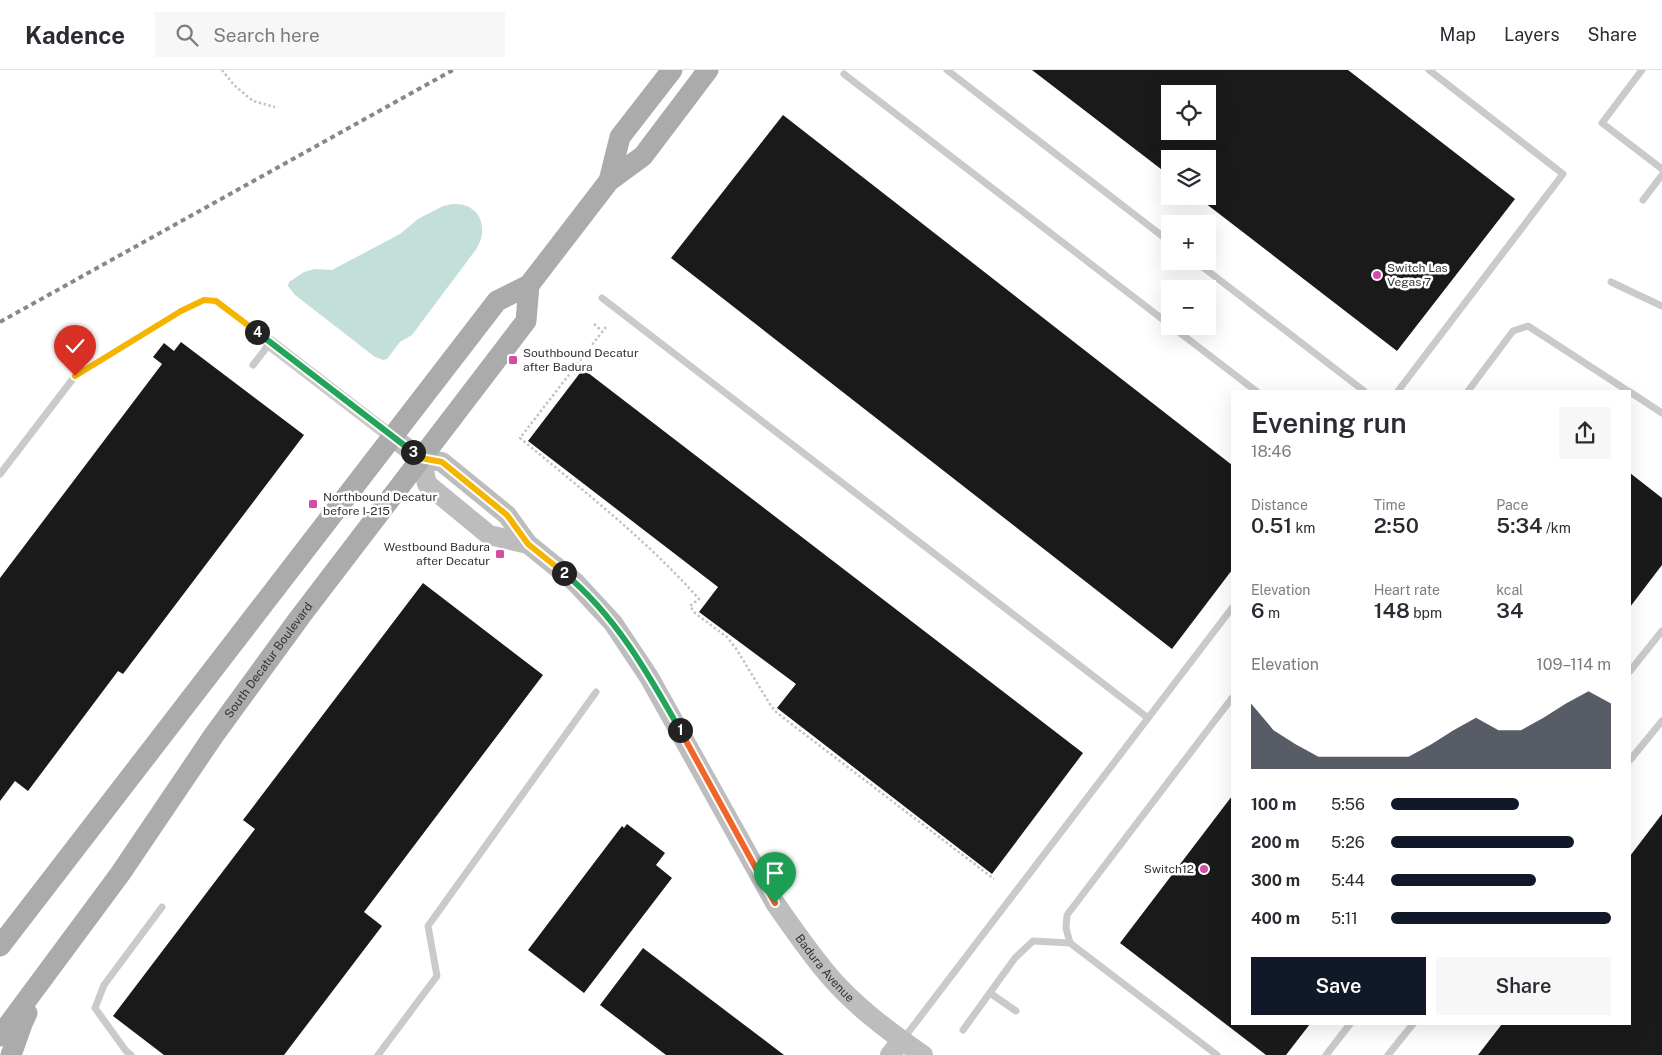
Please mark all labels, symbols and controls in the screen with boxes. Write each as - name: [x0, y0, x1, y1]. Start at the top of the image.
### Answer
- search box: [155, 12, 505, 57]
- text: Kadence: [25, 21, 125, 49]
- icon: search: [173, 21, 201, 49]
- text: Search here: [213, 24, 320, 46]
- text: Map: [1440, 24, 1476, 45]
- text: Layers: [1504, 24, 1560, 45]
- text: Share: [1588, 24, 1637, 45]
- map controls: [1161, 85, 1216, 335]
- button: locate: [1161, 85, 1216, 140]
- button: layers: [1161, 150, 1216, 205]
- button: +: [1161, 215, 1216, 270]
- place label: Switch Las Vegas 7: [1387, 261, 1448, 289]
- marker: Switch Las Vegas 7: [1371, 269, 1383, 281]
- button: −: [1161, 280, 1216, 335]
- pin: 4: [244, 320, 270, 344]
- text: 4: [253, 324, 262, 340]
- pin: [54, 325, 96, 376]
- icon: check: [61, 332, 89, 360]
- place label: Southbound Decatur after Badura: [523, 346, 639, 374]
- marker: Southbound Decatur after Badura: [507, 354, 519, 366]
- text: Evening run: [1251, 406, 1407, 439]
- button: share: [1559, 407, 1611, 459]
- pin: 3: [400, 440, 426, 464]
- text: 18:46: [1251, 442, 1291, 461]
- text: 3: [409, 444, 418, 460]
- place label: Northbound Decatur before I-215: [323, 490, 437, 518]
- text: Distance: [1251, 497, 1308, 513]
- text: Time: [1374, 497, 1406, 513]
- text: Pace: [1496, 497, 1528, 513]
- marker: Northbound Decatur before I-215: [307, 498, 319, 510]
- text: 0.51: [1251, 513, 1292, 538]
- text: 2:50: [1374, 513, 1419, 538]
- text: 5:34: [1496, 513, 1543, 538]
- text: km: [1292, 520, 1315, 536]
- text: /km: [1543, 520, 1571, 536]
- place label: Westbound Badura after Decatur: [384, 540, 490, 568]
- marker: Westbound Badura after Decatur: [494, 548, 506, 560]
- pin: 2: [552, 560, 576, 586]
- text: 2: [560, 565, 569, 581]
- text: Elevation: [1251, 582, 1310, 598]
- text: Heart rate: [1374, 582, 1440, 598]
- text: kcal: [1496, 582, 1523, 598]
- text: 6: [1251, 598, 1265, 623]
- text: 148: [1374, 598, 1410, 623]
- text: 34: [1496, 598, 1523, 623]
- street label: South Decatur Boulevard: [222, 600, 316, 721]
- text: m: [1265, 605, 1280, 621]
- text: bpm: [1410, 605, 1442, 621]
- text: Elevation: [1251, 655, 1319, 674]
- text: 109–114 m: [1536, 655, 1611, 674]
- pin: 1: [668, 718, 692, 742]
- text: 1: [678, 722, 684, 738]
- text: 100 m: [1251, 795, 1296, 814]
- text: 5:56: [1331, 795, 1365, 814]
- text: 200 m: [1251, 833, 1300, 852]
- text: 5:26: [1331, 833, 1365, 852]
- pin: [754, 852, 796, 903]
- icon: arrive: [761, 859, 789, 887]
- place label: Switch12: [1144, 862, 1194, 876]
- marker: Switch12: [1198, 863, 1210, 875]
- text: 300 m: [1251, 871, 1300, 890]
- text: 5:44: [1331, 871, 1365, 890]
- text: 400 m: [1251, 909, 1300, 928]
- text: 5:11: [1331, 909, 1358, 928]
- street label: Badura Avenue: [792, 932, 857, 1005]
- button: Save: [1251, 957, 1426, 1015]
- button: Share: [1436, 957, 1611, 1015]

